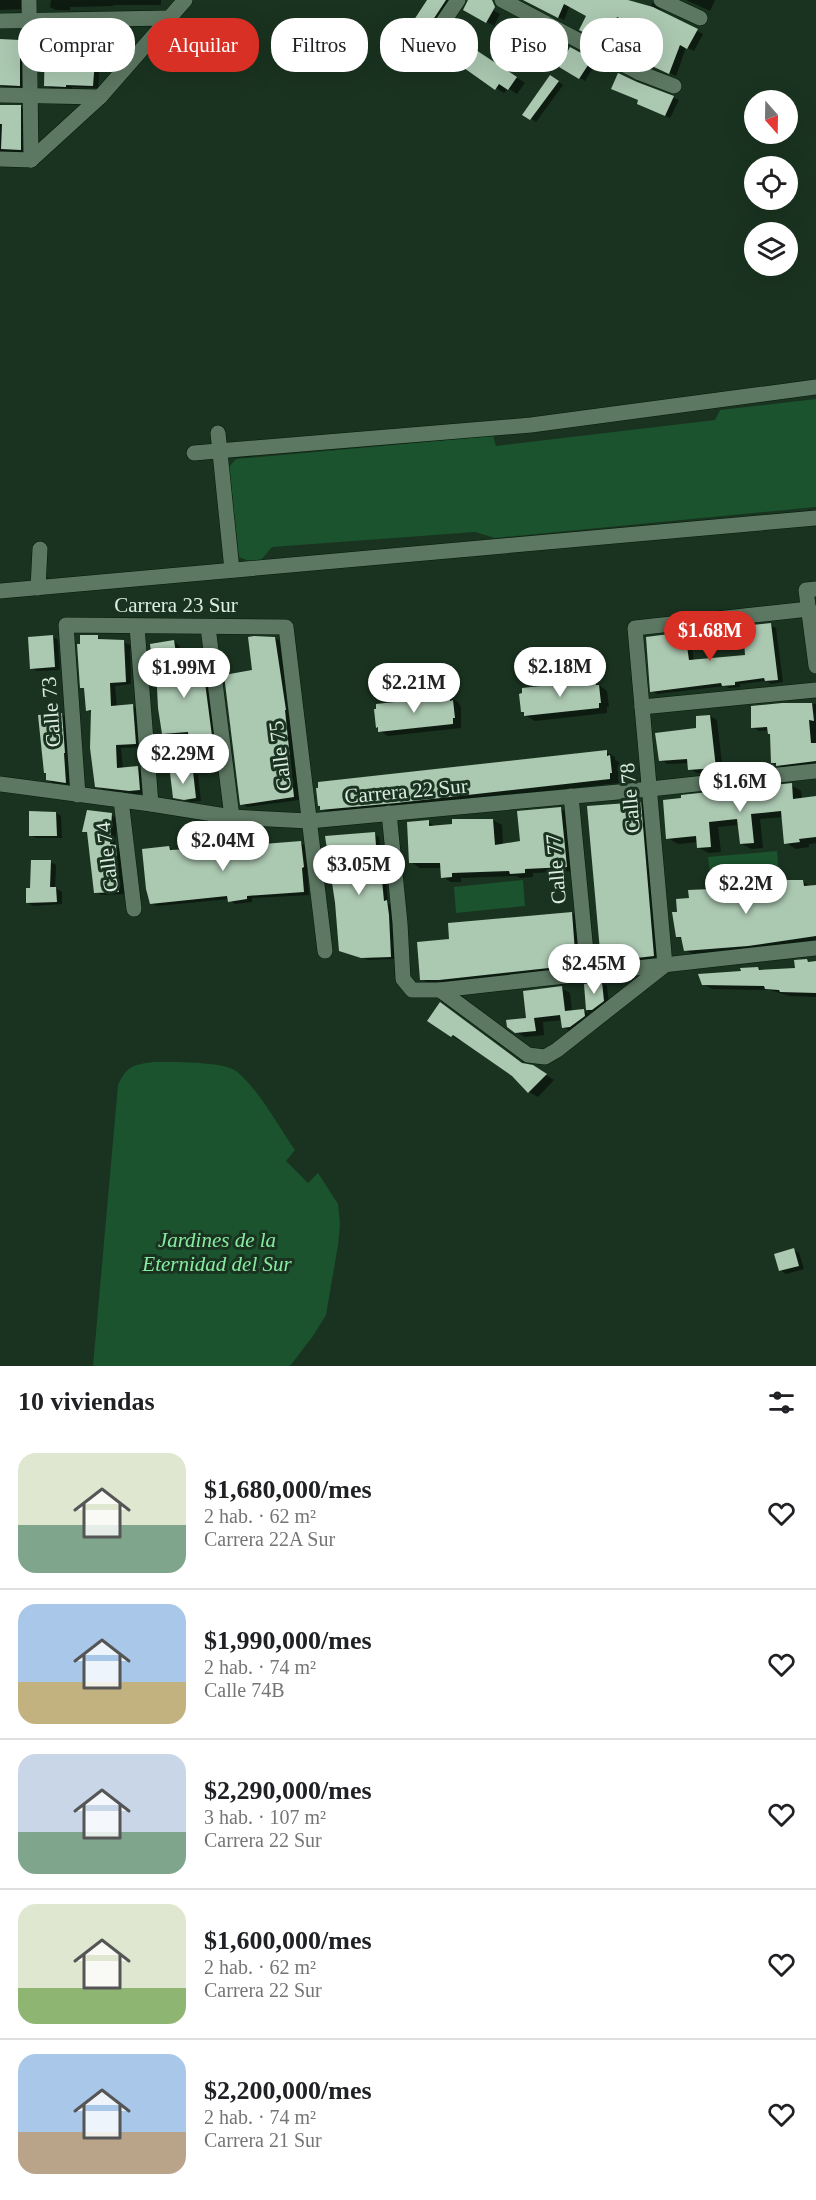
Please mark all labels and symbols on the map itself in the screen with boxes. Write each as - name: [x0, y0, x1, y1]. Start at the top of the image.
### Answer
- north arrow: [744, 90, 798, 144]
- street label: Carrera 23 Sur: [114, 593, 238, 617]
- pin: $1.68M: [661, 611, 759, 662]
- pin: $2.18M: [511, 647, 609, 698]
- pin: $1.99M: [135, 648, 233, 699]
- pin: $2.21M: [365, 663, 463, 714]
- street label: Calle 73: [37, 676, 65, 748]
- street label: Calle 75: [264, 720, 296, 792]
- pin: $2.29M: [134, 734, 232, 785]
- street label: Calle 78: [615, 762, 645, 834]
- pin: $1.6M: [698, 762, 782, 813]
- street label: Carrera 22 Sur: [343, 774, 469, 808]
- street label: Calle 74: [91, 820, 123, 893]
- pin: $2.04M: [174, 821, 272, 872]
- street label: Calle 77: [541, 833, 571, 905]
- pin: $3.05M: [310, 845, 408, 896]
- pin: $2.2M: [704, 864, 788, 915]
- pin: $2.45M: [545, 944, 643, 995]
- park label: Jardines de la Eternidad del Sur: [141, 1228, 292, 1276]

